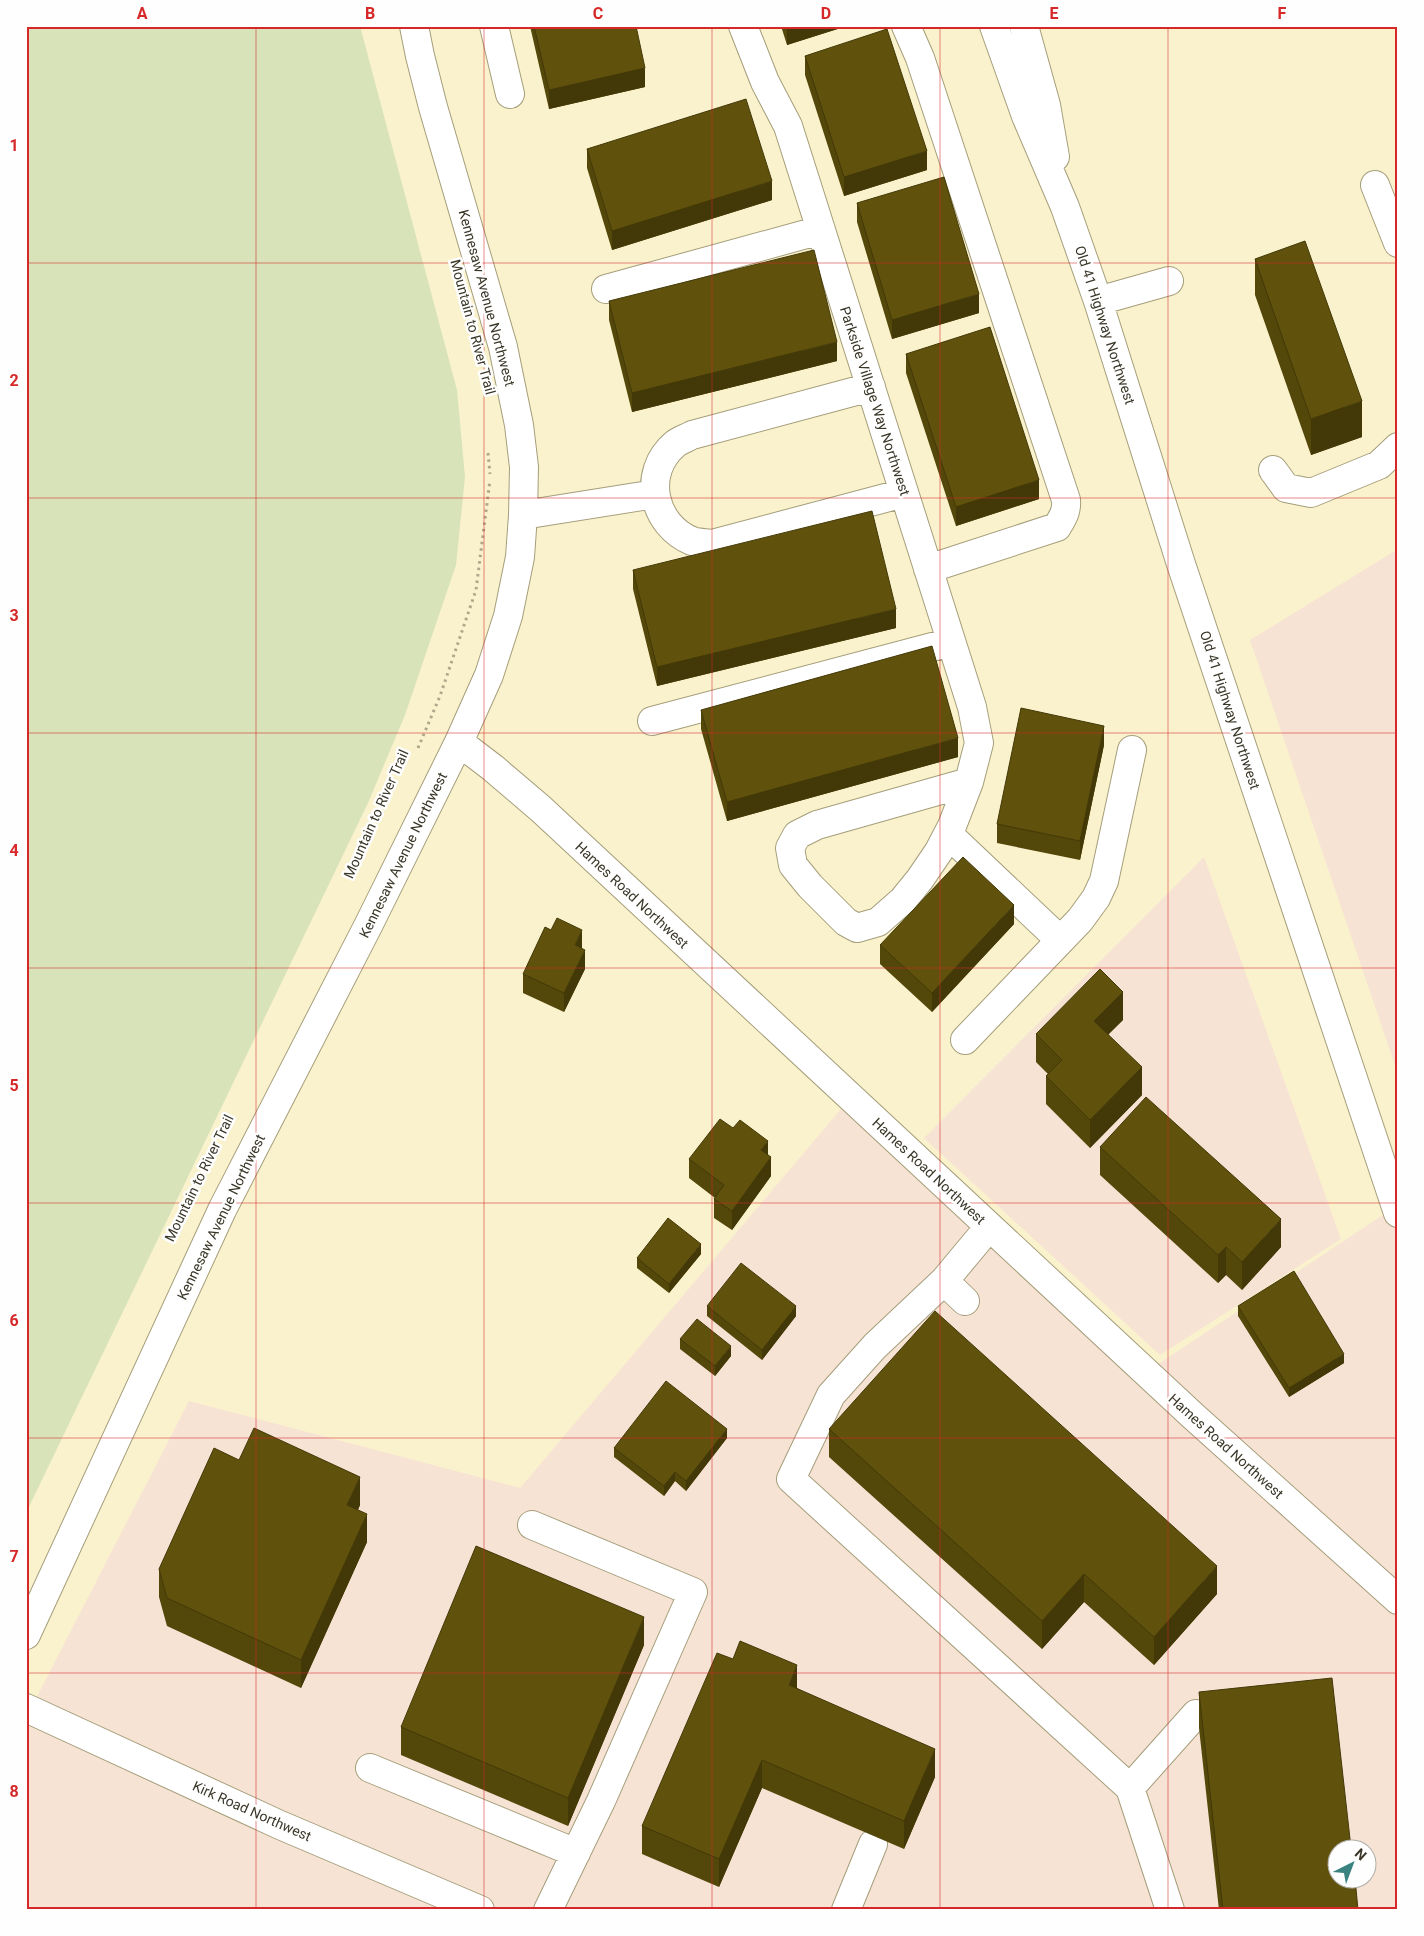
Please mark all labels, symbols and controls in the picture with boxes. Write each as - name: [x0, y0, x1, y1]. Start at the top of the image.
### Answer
- text: A: [137, 4, 148, 23]
- text: B: [365, 4, 375, 23]
- text: C: [593, 4, 603, 23]
- text: D: [821, 4, 831, 23]
- text: E: [1050, 4, 1059, 23]
- text: F: [1278, 4, 1287, 23]
- text: 1: [9, 136, 19, 155]
- street label: Kennesaw Avenue Northwest: [456, 208, 518, 388]
- street label: Old 41 Highway Northwest: [1072, 244, 1138, 407]
- street label: Mountain to River Trail: [447, 258, 499, 396]
- street label: Parkside Village Way Northwest: [837, 304, 913, 498]
- text: 2: [9, 371, 19, 390]
- text: 3: [9, 606, 19, 625]
- street label: Old 41 Highway Northwest: [1197, 629, 1263, 792]
- street label: Mountain to River Trail: [340, 747, 412, 881]
- street label: Kennesaw Avenue Northwest: [356, 769, 450, 940]
- street label: Hames Road Northwest: [572, 838, 692, 952]
- text: 4: [9, 841, 19, 860]
- text: 5: [9, 1076, 19, 1095]
- street label: Mountain to River Trail: [161, 1112, 237, 1244]
- street label: Hames Road Northwest: [869, 1114, 989, 1228]
- street label: Kennesaw Avenue Northwest: [174, 1131, 268, 1302]
- text: 6: [9, 1311, 19, 1330]
- street label: Hames Road Northwest: [1165, 1390, 1287, 1502]
- text: 7: [9, 1547, 19, 1566]
- street label: Kirk Road Northwest: [190, 1778, 314, 1845]
- text: 8: [9, 1782, 19, 1801]
- north arrow: [1326, 1838, 1376, 1888]
- text: N: [1352, 1845, 1370, 1864]

